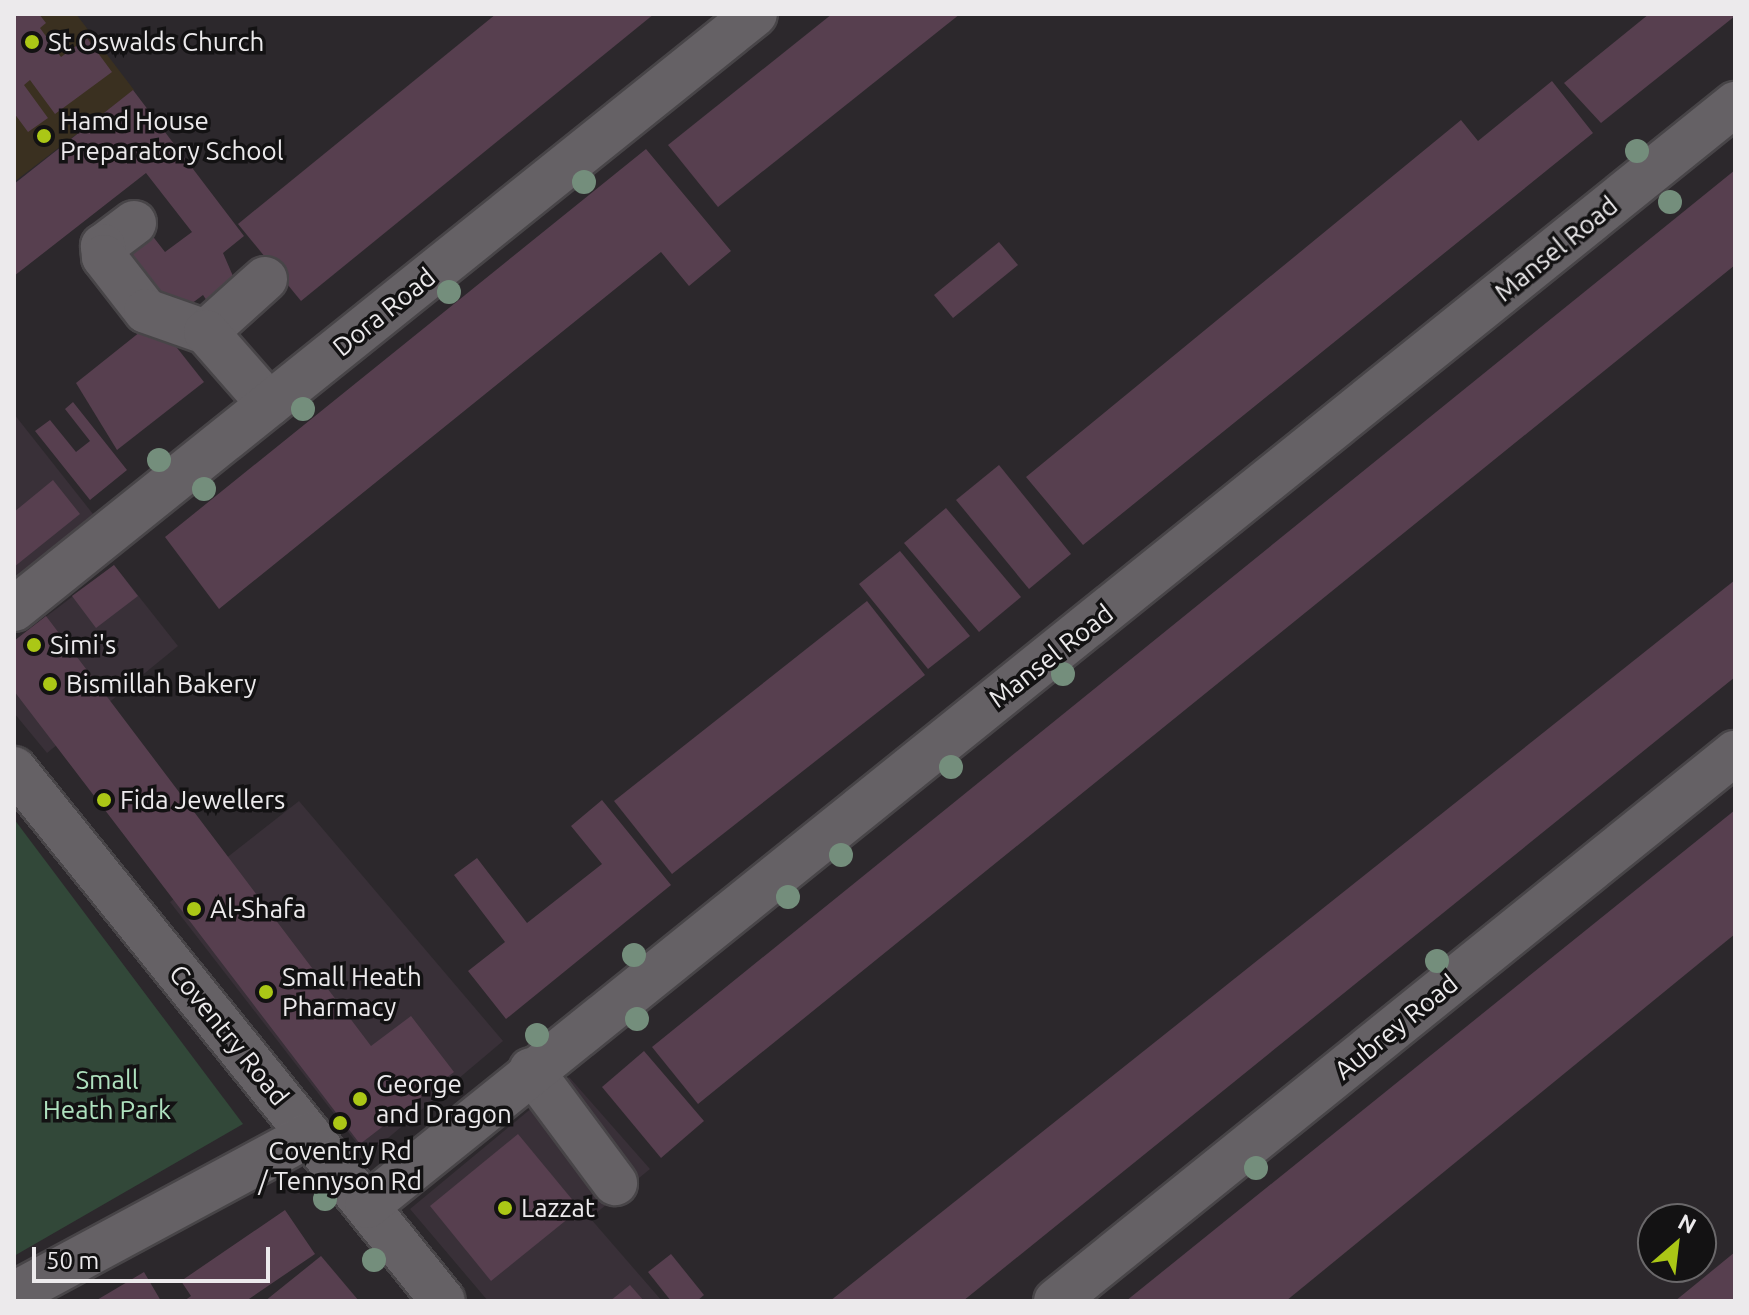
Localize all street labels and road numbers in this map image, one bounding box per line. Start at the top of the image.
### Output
street label: Mansel Road [1488,190,1624,308]
street label: Dora Road [327,261,441,363]
street label: Mansel Road [983,598,1119,714]
street label: Coventry Road [163,958,295,1112]
street label: Aubrey Road [1328,968,1464,1086]

